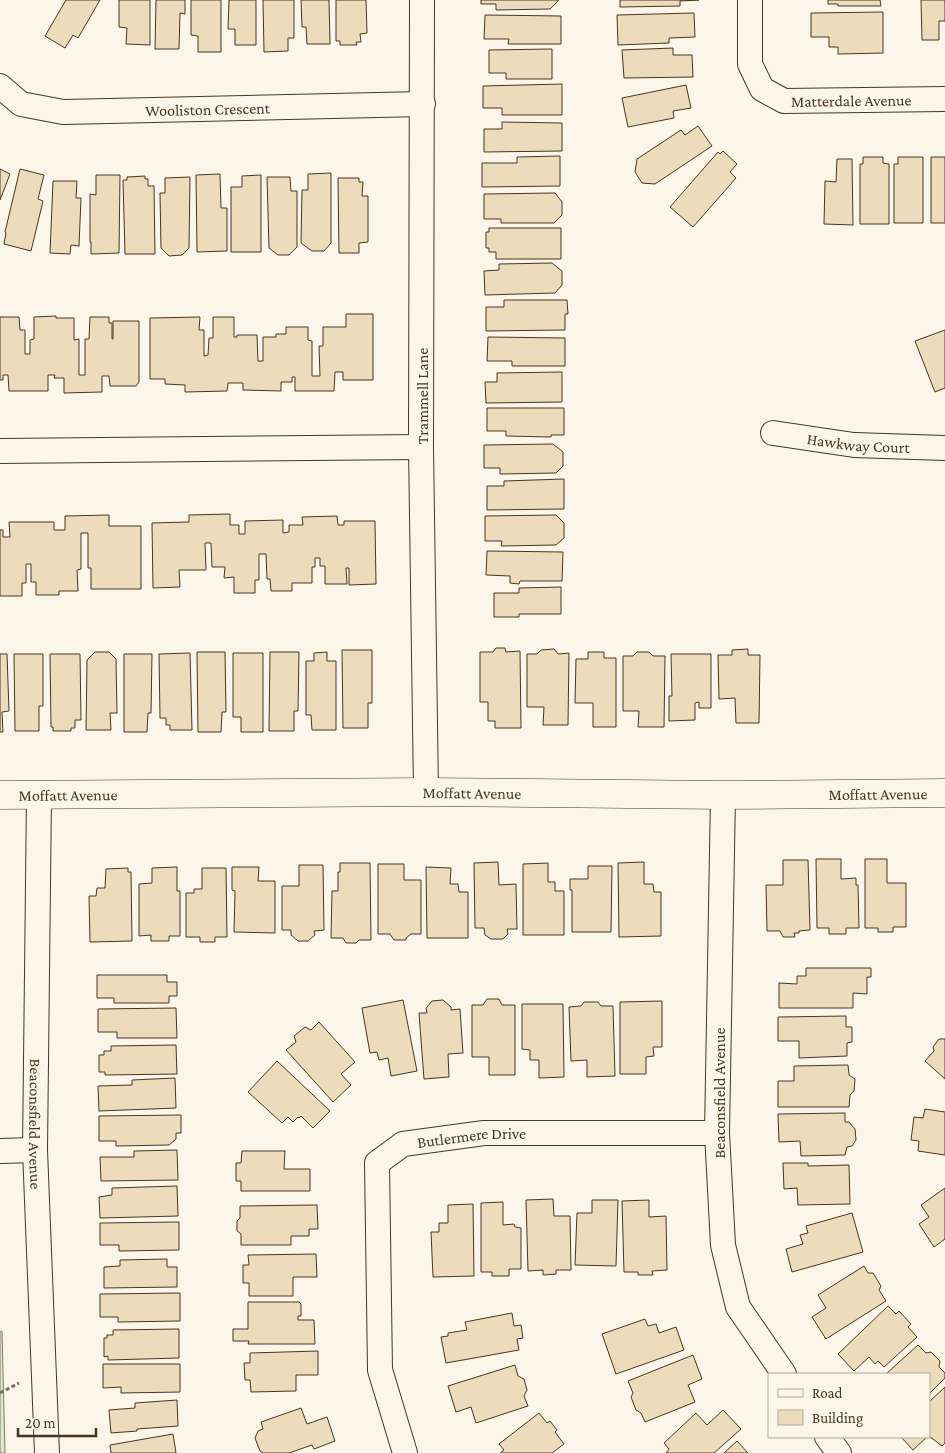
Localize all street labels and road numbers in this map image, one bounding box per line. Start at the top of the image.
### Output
street label: Matterdale Avenue [791,91,912,109]
street label: Wooliston Crescent [145,99,271,119]
street label: Trammell Lane [414,348,431,444]
street label: Hawkway Court [806,430,911,455]
street label: Moffatt Avenue [422,783,521,801]
street label: Moffatt Avenue [828,785,927,803]
street label: Moffatt Avenue [19,786,117,803]
street label: Beaconsfield Avenue [711,1028,728,1158]
street label: Beaconsfield Avenue [26,1058,45,1190]
street label: Butlermere Drive [416,1125,526,1150]

